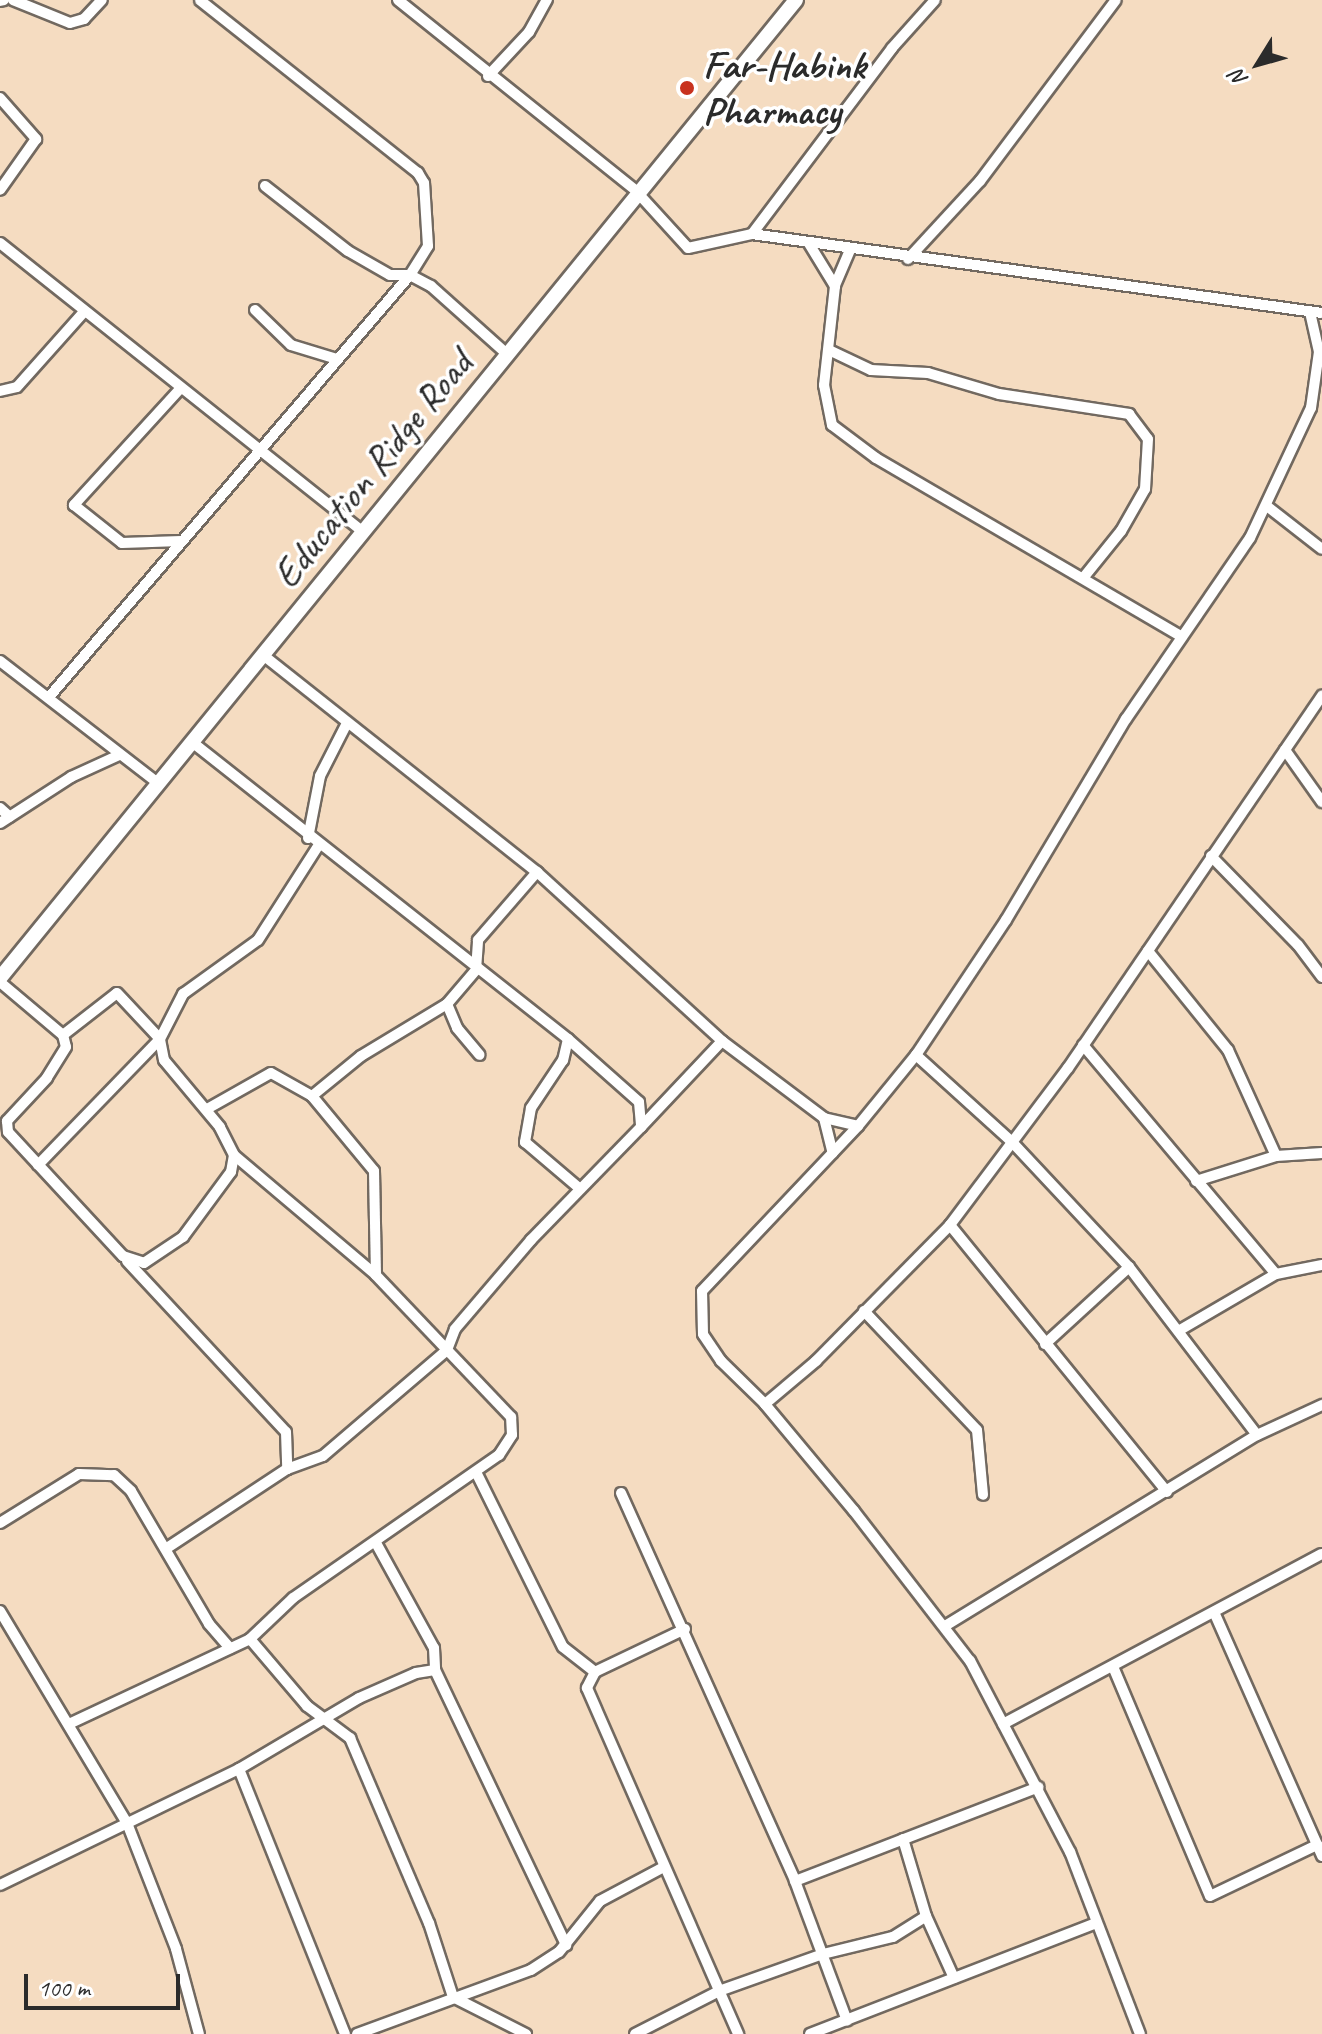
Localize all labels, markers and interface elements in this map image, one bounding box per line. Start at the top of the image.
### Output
north arrow [1218,24,1298,104]
place label: Far-Habink Pharmacy [703,41,865,135]
text: N [1224,65,1254,92]
marker: Far-Habink Pharmacy [678,79,696,97]
street label: Education Ridge Road [261,340,483,598]
scale bar [28,1958,184,2008]
text: 100 m [38,1973,90,2003]

